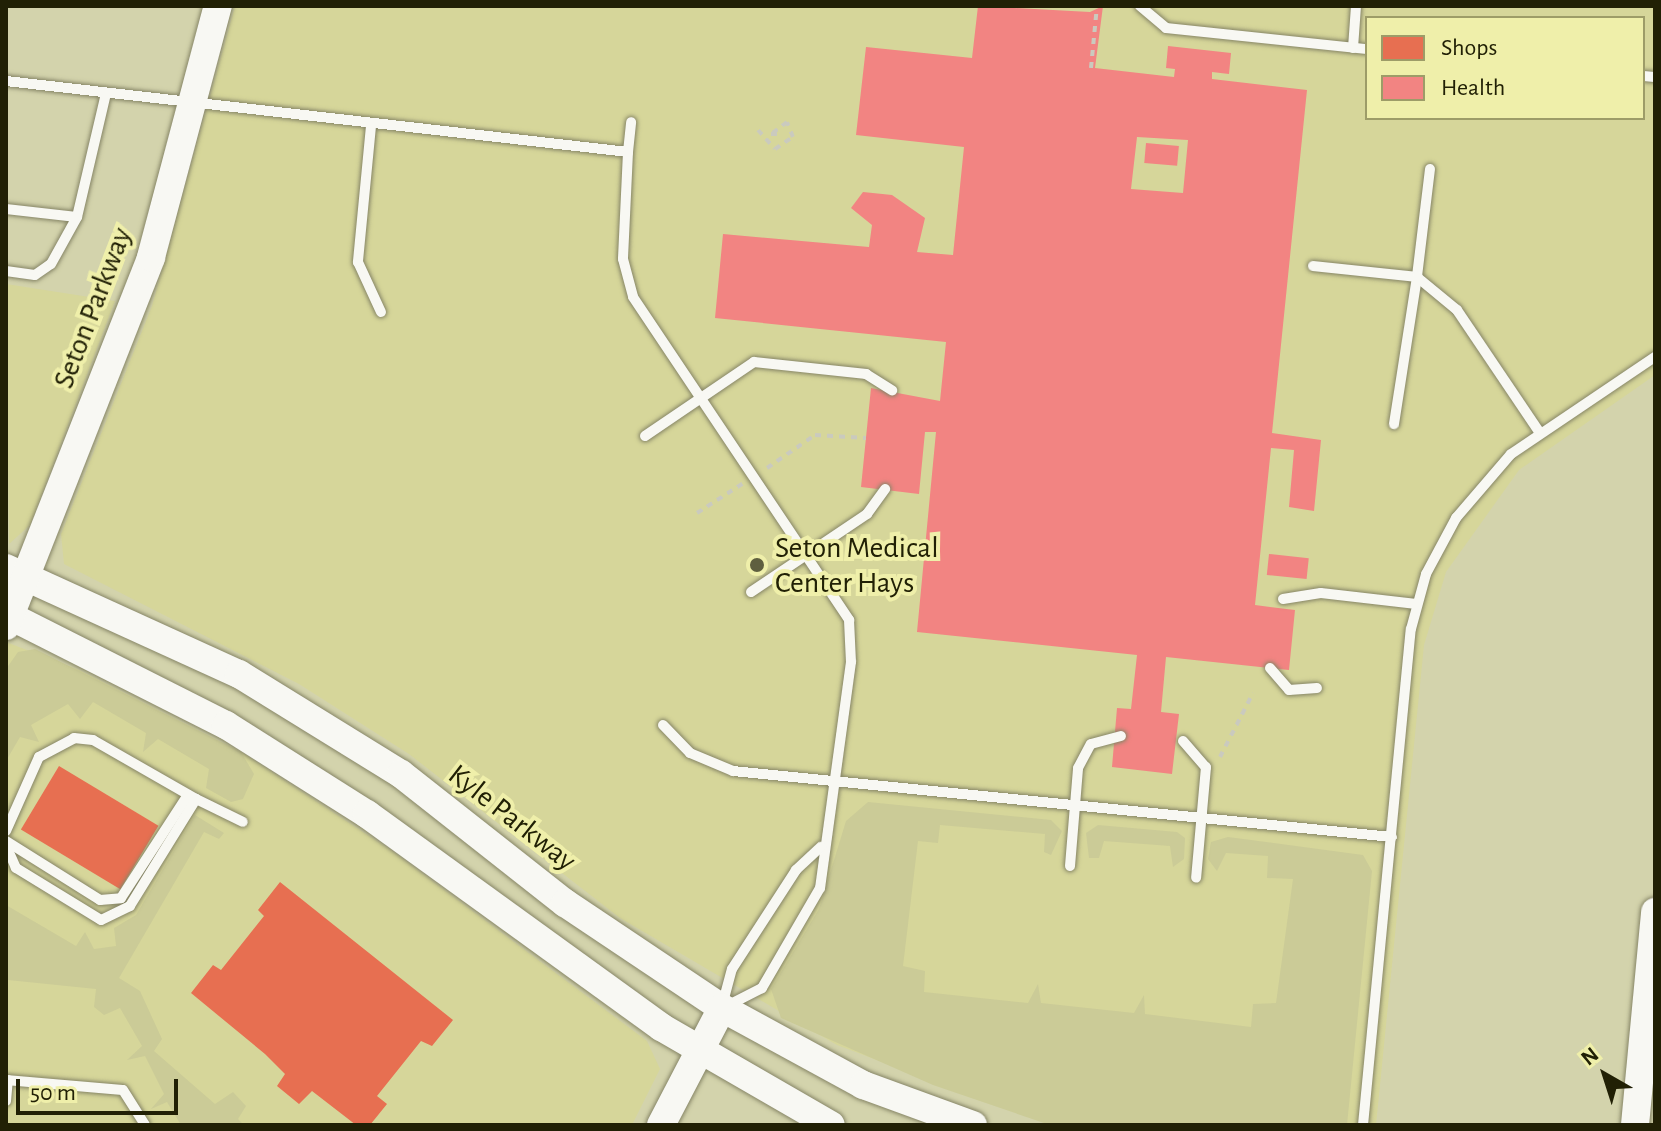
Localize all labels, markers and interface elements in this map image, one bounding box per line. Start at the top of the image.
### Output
legend [1365,16,1645,120]
text: Shops [1441,36,1497,60]
text: Health [1441,76,1505,100]
street label: Seton Parkway [46,223,140,393]
place label: Seton Medical Center Hays [775,530,939,600]
marker: Seton Medical Center Hays [746,554,768,576]
street label: Kyle Parkway [441,757,583,879]
north arrow [1565,1035,1645,1115]
text: N [1577,1043,1603,1070]
scale bar [20,1063,182,1113]
text: 50 m [30,1081,76,1105]

